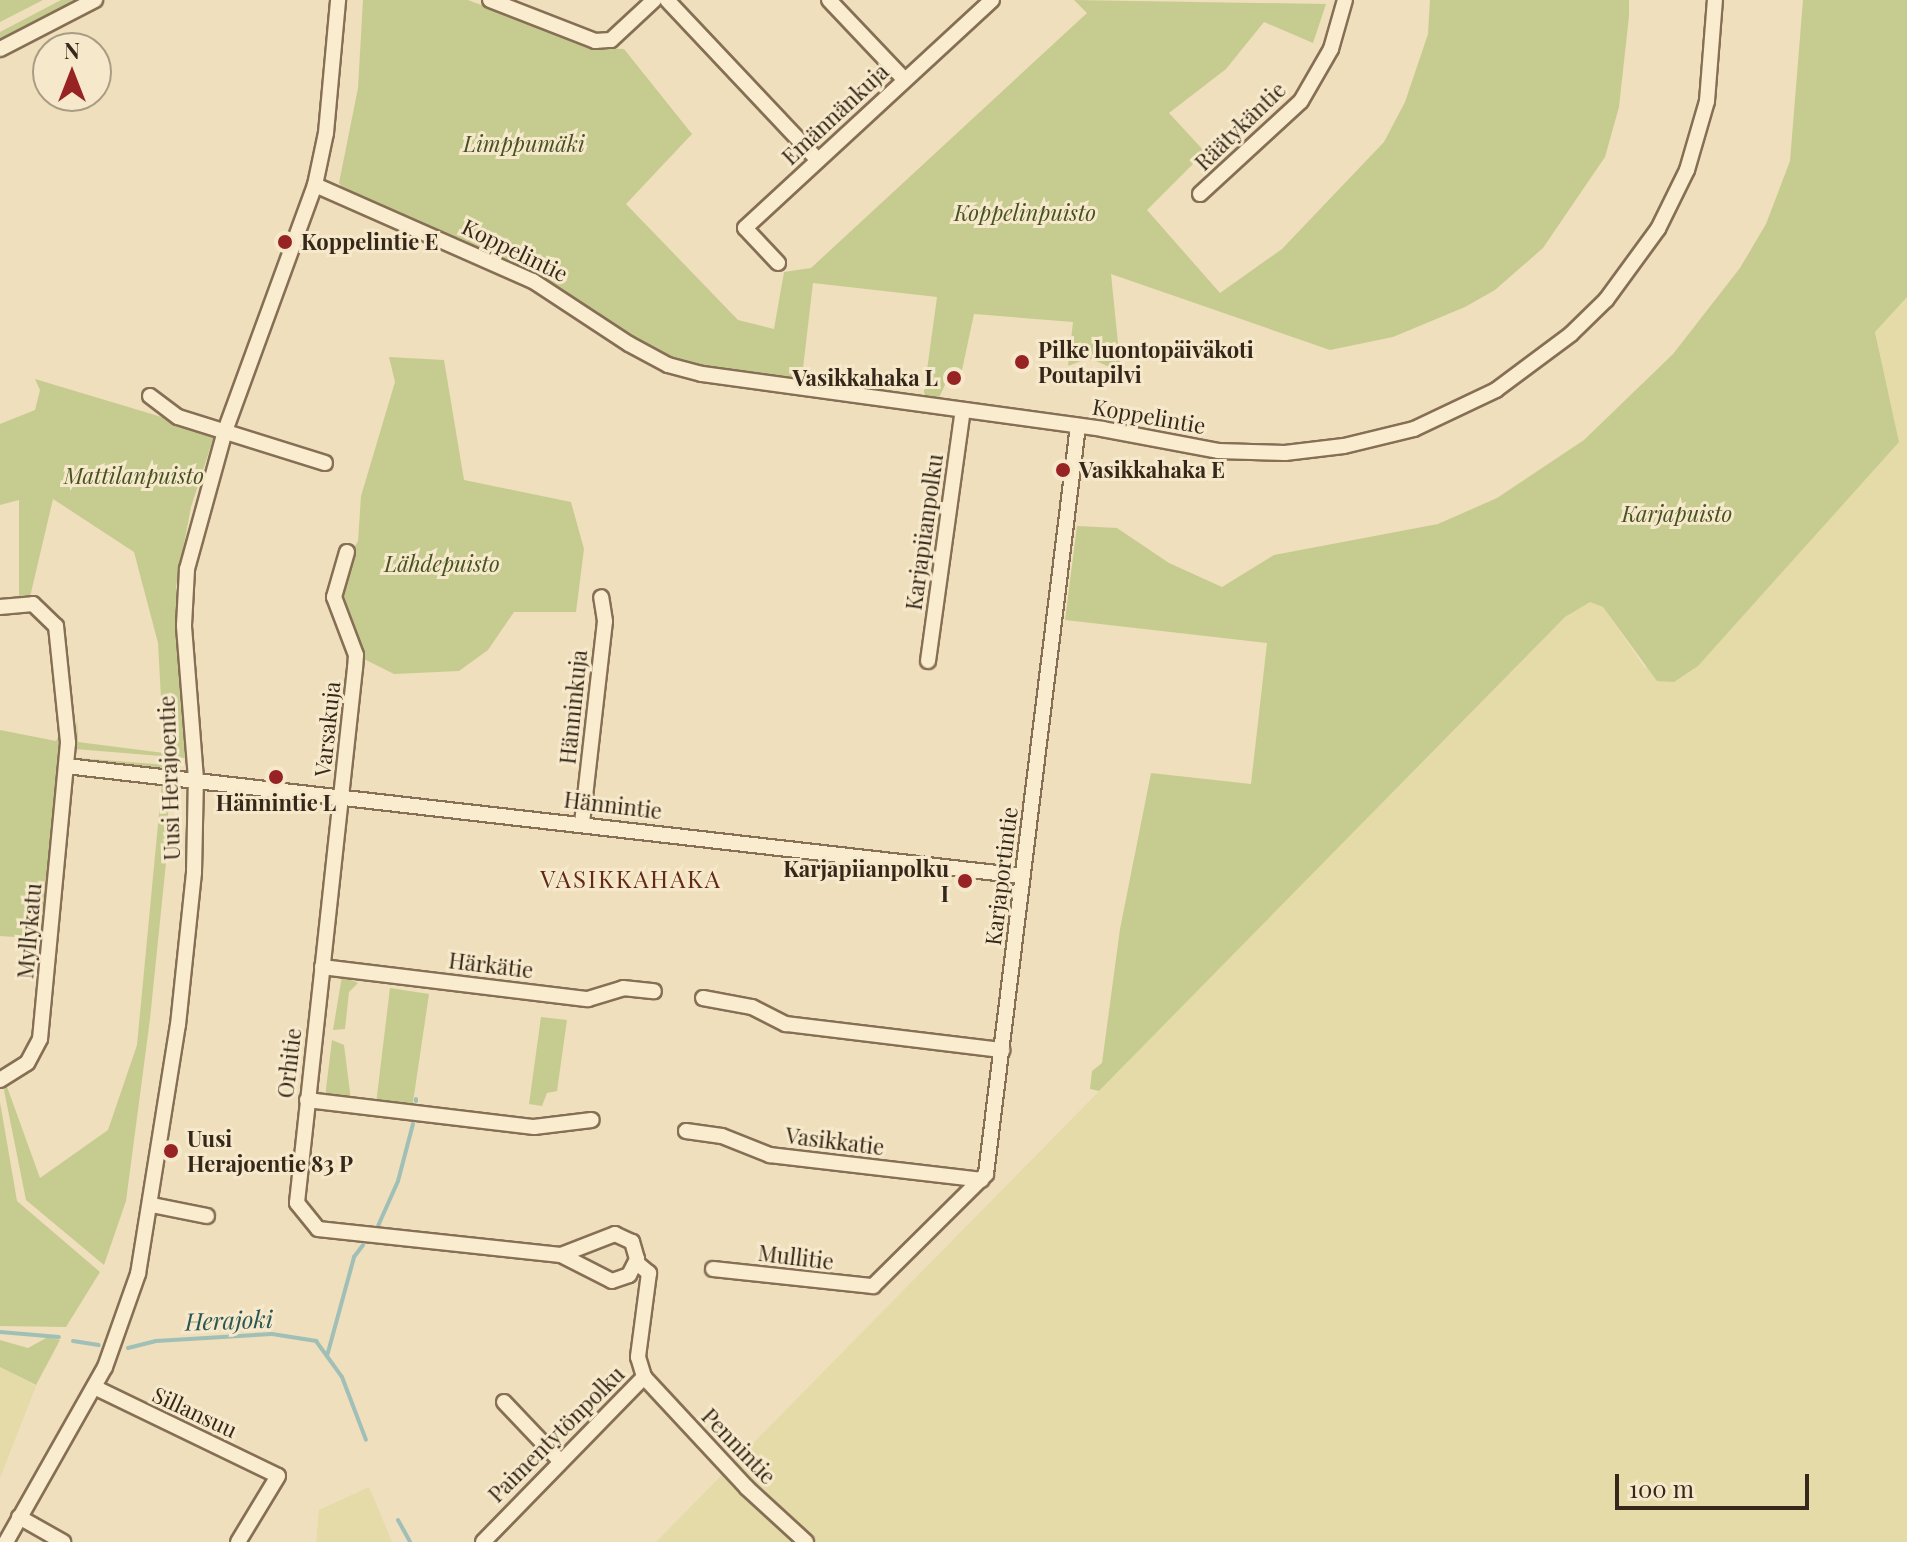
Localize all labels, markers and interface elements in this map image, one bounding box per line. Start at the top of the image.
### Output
north arrow [32,32,112,112]
text: N [64,35,80,65]
street label: Emännänkuja [776,58,894,170]
street label: Räätykäntie [1189,76,1291,176]
park label: Limppumäki [463,131,585,157]
park label: Koppelinpuisto [954,200,1096,226]
street label: Koppelintie [458,213,572,287]
place label: Koppelintie E [301,229,438,255]
marker: Koppelintie E [276,233,294,251]
place label: Pilke luontopäiväkoti Poutapilvi [1038,336,1254,388]
marker: Pilke luontopäiväkoti Poutapilvi [1013,353,1031,371]
place label: Vasikkahaka L [792,365,938,391]
marker: Vasikkahaka L [945,369,963,387]
street label: Koppelintie [1090,393,1208,439]
street label: Karjapiianpolku [900,452,948,612]
place label: Vasikkahaka E [1079,457,1225,483]
marker: Vasikkahaka E [1054,461,1072,479]
park label: Mattilanpuisto [64,463,204,489]
park label: Karjapuisto [1622,501,1732,527]
park label: Lähdepuisto [384,551,500,577]
street label: Hänninkuja [554,648,592,766]
street label: Varsakuja [309,680,345,778]
street label: Uusi Herajoentie [153,695,185,861]
marker: Hännintie L [267,768,285,786]
street label: Hännintie [562,786,664,824]
place label: Hännintie L [216,790,336,816]
street label: Karjaportintie [979,805,1023,947]
place label: Karjapiianpolku I [783,855,949,906]
district label: VASIKKAHAKA [540,865,722,893]
marker: Karjapiianpolku I [956,872,974,890]
street label: Myllykatu [12,882,46,980]
street label: Härkätie [447,947,535,983]
street label: Orhitie [272,1026,306,1100]
street label: Vasikkatie [784,1122,886,1160]
place label: Uusi Herajoentie 83 P [187,1125,353,1176]
marker: Uusi Herajoentie 83 P [162,1142,180,1160]
street label: Mullitie [757,1239,835,1275]
water label: Herajoki [185,1304,273,1336]
street label: Paimentytönpolku [482,1360,630,1508]
street label: Sillansuu [148,1381,242,1443]
street label: Pennintie [697,1403,781,1489]
scale bar [1619,1458,1813,1508]
text: 100 m [1629,1472,1694,1504]

